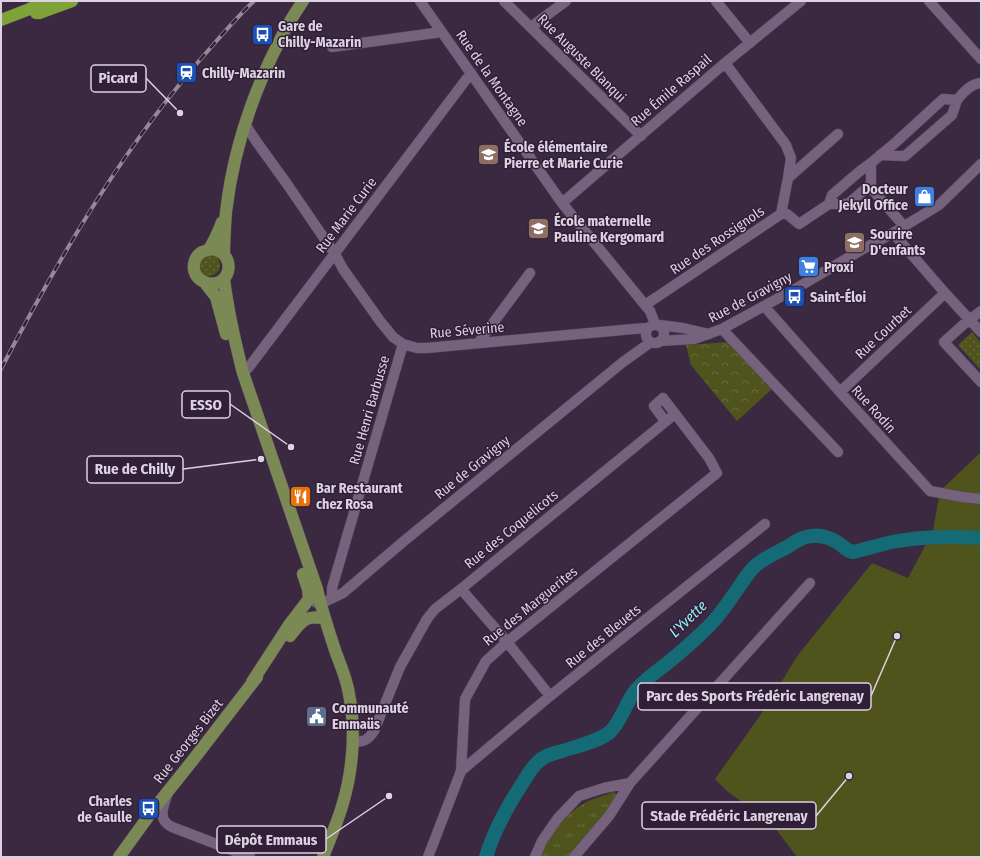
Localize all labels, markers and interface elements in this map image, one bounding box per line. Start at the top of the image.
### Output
street label: Rue Auguste Blanqui [534,11,629,106]
place label: Gare de Chilly-Mazarin [278,18,361,51]
bus stop icon: Gare de Chilly-Mazarin [249,21,275,47]
street label: Rue de la Montagne [452,27,531,130]
street label: Rue Émile Raspail [627,50,715,130]
station icon: Chilly-Mazarin [173,60,199,86]
callout: Picard [91,65,146,92]
place label: Chilly-Mazarin [202,65,285,82]
text: Picard [98,69,138,87]
place label: École élémentaire Pierre et Marie Curie [504,138,623,172]
school or university icon: École élémentaire Pierre et Marie Curie [475,142,501,168]
street label: Rue Marie Curie [312,174,380,256]
place label: Docteur Jekyll Office [837,181,909,214]
shop icon: Docteur Jekyll Office [911,184,937,210]
street label: Rue des Rossignols [667,203,768,278]
place label: École maternelle Pauline Kergomard [554,212,664,246]
school or university icon: École maternelle Pauline Kergomard [526,216,552,242]
place label: Sourire D'enfants [870,226,925,259]
school or university icon: Sourire D'enfants [841,229,867,255]
supermarket icon: Proxi [796,254,822,280]
place label: Proxi [824,259,854,276]
street label: Rue de Gravigny [706,268,795,327]
bus stop icon: Saint-Éloi [781,284,807,310]
place label: Saint-Éloi [810,288,867,306]
street label: Rue Courbet [852,302,915,363]
street label: Rue Séverine [429,319,505,342]
street label: Rue Henri Barbusse [346,354,393,467]
street label: Rue Rodin [848,382,899,437]
callout: ESSO [182,391,230,418]
text: ESSO [190,396,222,414]
street label: Rue de Gravigny [431,431,514,503]
callout: Rue de Chilly [87,456,183,483]
text: Rue de Chilly [95,460,176,478]
place label: Bar Restaurant chez Rosa [316,480,404,513]
restaurant icon: Bar Restaurant chez Rosa [288,483,314,509]
street label: Rue des Coquelicots [461,486,562,572]
street label: Rue des Marguerites [480,563,581,650]
water label: L'Yvette [665,597,711,641]
street label: Rue des Bleuets [562,601,644,672]
callout: Parc des Sports Frédéric Langrenay [638,683,871,710]
text: Parc des Sports Frédéric Langrenay [646,687,865,705]
street label: Rue Georges Bizet [150,695,227,787]
place label: Communauté Emmaüs [332,700,409,733]
public building icon: Communauté Emmaüs [304,703,330,729]
place label: Charles de Gaulle [77,793,132,826]
bus stop icon: Charles de Gaulle [135,796,161,822]
callout: Stade Frédéric Langrenay [642,802,816,829]
text: Stade Frédéric Langrenay [650,807,809,825]
callout: Dépôt Emmaus [217,826,326,853]
text: Dépôt Emmaus [225,831,318,849]

